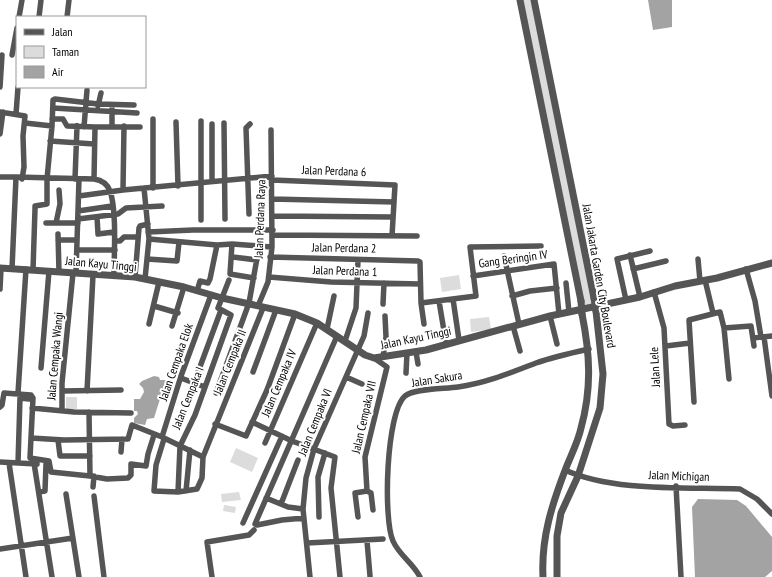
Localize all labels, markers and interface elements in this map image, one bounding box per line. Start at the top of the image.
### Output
legend [16,16,146,88]
text: Jalan [51,24,73,39]
text: Taman [52,44,79,59]
text: Air [52,64,64,79]
street label: Jalan Perdana 6 [301,162,366,179]
street label: Jalan Perdana Raya [251,179,268,260]
street label: Jalan Jakarta Garden City Boulevard [579,202,620,349]
street label: Jalan Perdana 2 [311,239,376,256]
street label: Gang Beringin IV [478,246,549,271]
street label: Jalan Kayu Tinggi [64,253,137,274]
street label: Jalan Perdana 1 [312,262,377,279]
street label: Jalan Cempaka Wangi [43,311,66,402]
street label: Jalan Cempaka Elok [155,321,196,403]
street label: Jalan Kayu Tinggi [378,323,453,353]
street label: Jalan Cempaka II [209,327,249,397]
street label: Jalan Lele [646,346,663,389]
street label: Jalan Cempaka IV [257,347,300,420]
street label: Jalan Cempaka I [168,364,207,432]
street label: Jalan Sakura [410,367,463,390]
street label: Jalan Cempaka VII [348,379,379,456]
street label: Jalan Cempaka VI [294,386,335,459]
street label: Jalan Michigan [647,467,710,484]

